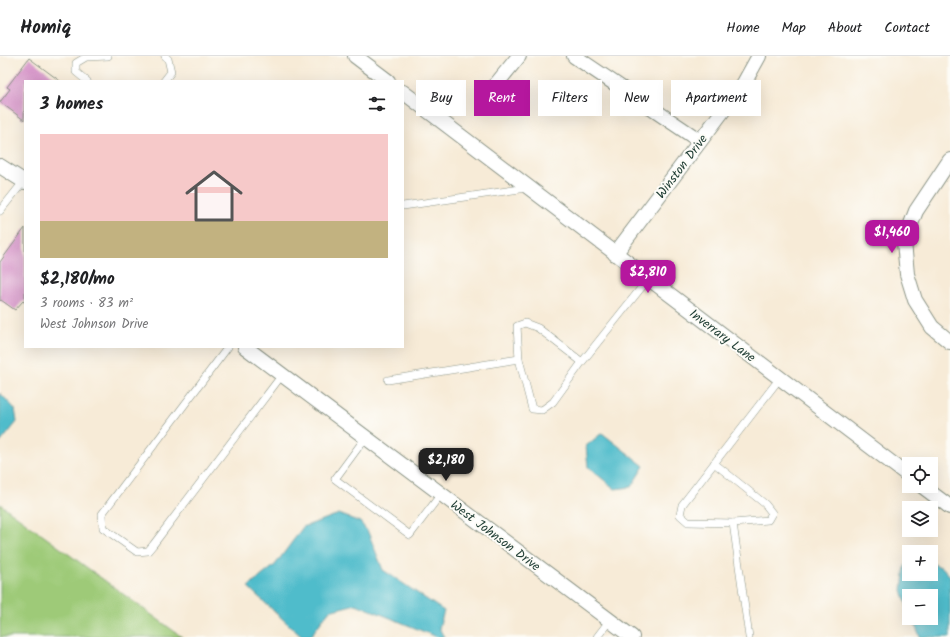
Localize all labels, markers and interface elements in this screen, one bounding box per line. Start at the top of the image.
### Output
text: Homiq [20,13,71,43]
text: Home [726,17,760,39]
text: Map [782,17,806,39]
text: About [828,17,862,39]
text: Contact [884,17,930,39]
chip: Buy [416,80,466,116]
chip: Rent [474,80,530,116]
chip: Filters [538,80,602,116]
chip: New [610,80,663,116]
chip: Apartment [671,80,761,116]
text: 3 homes [40,91,103,118]
icon: filters [366,93,388,115]
street label: Winston Drive [651,130,714,204]
icon: home [178,160,250,232]
pin: $1,460 [859,220,925,254]
text: $1,460 [874,222,910,243]
pin: $2,810 [615,260,681,294]
text: $2,810 [630,262,666,283]
text: $2,180/mo [40,266,115,293]
text: 3 rooms · 83 m² [40,293,133,314]
street label: Inverrary Lane [684,304,760,368]
text: West Johnson Drive [40,314,148,335]
pin: $2,180 [413,448,479,482]
text: $2,180 [428,450,464,471]
map controls [902,457,938,625]
button: locate [902,457,938,493]
street label: West Johnson Drive [446,495,545,577]
button: layers [902,501,938,537]
button: + [902,545,938,581]
button: − [902,589,938,625]

